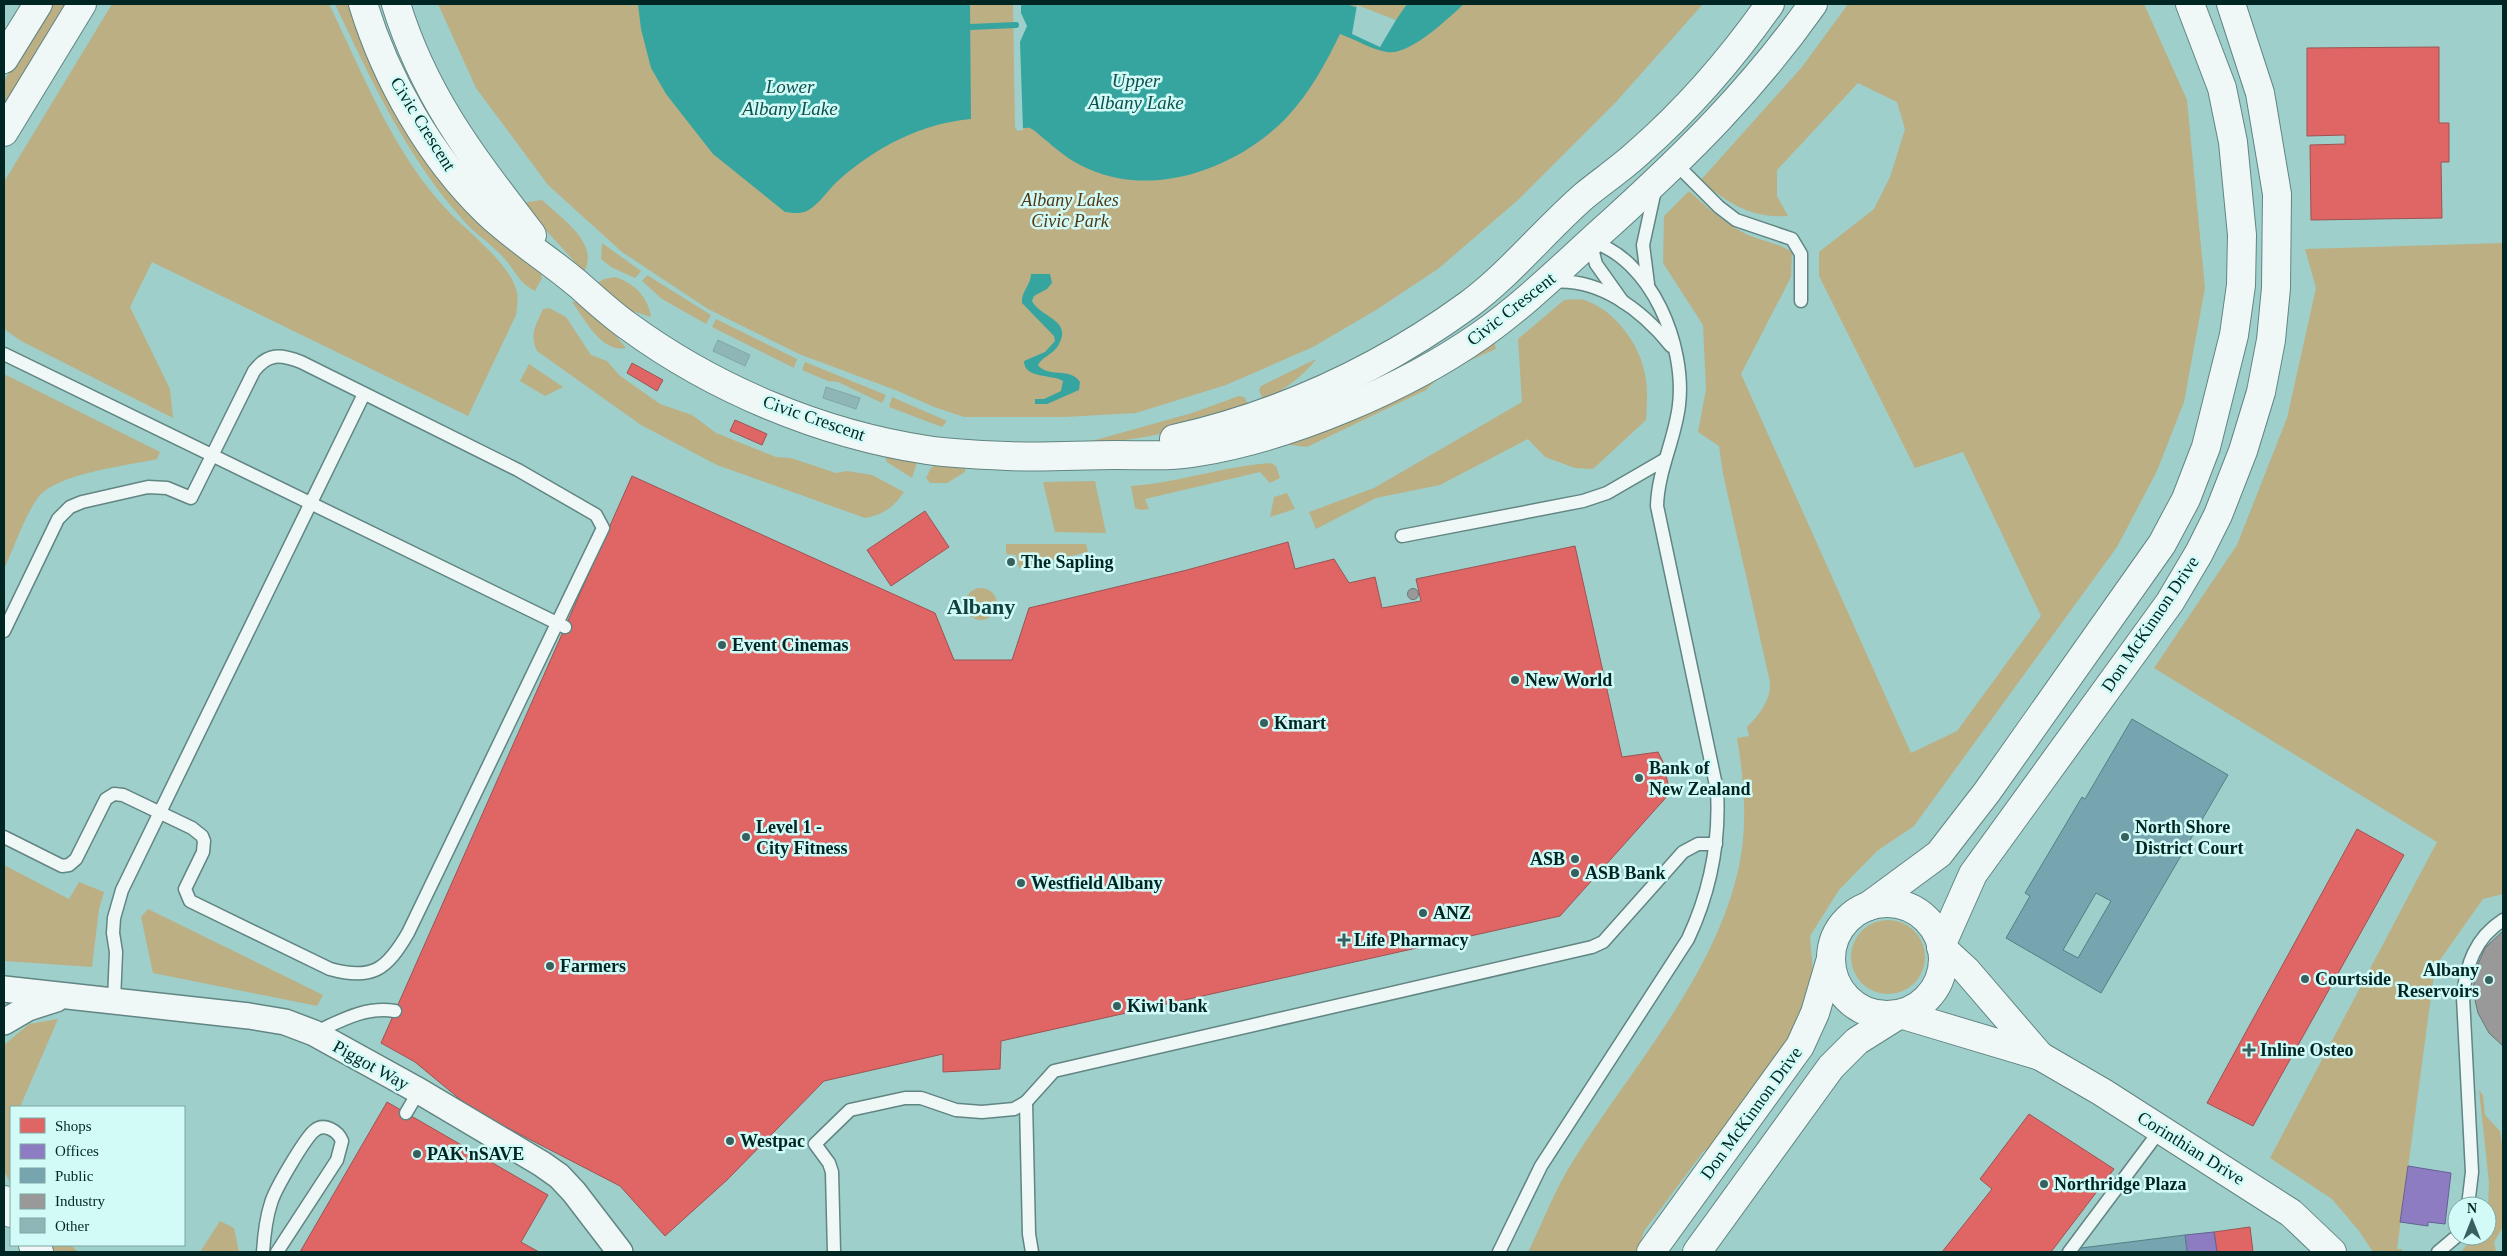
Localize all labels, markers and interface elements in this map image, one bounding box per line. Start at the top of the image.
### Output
water label: Upper Albany Lake [1086,70,1184,113]
street label: Civic Crescent [386,74,460,174]
water label: Lower Albany Lake [740,76,838,119]
park label: Albany Lakes Civic Park [1020,190,1119,231]
street label: Civic Crescent [1463,268,1559,350]
street label: Civic Crescent [760,391,868,445]
place label: The Sapling [1021,552,1114,572]
street label: Don McKinnon Drive [2097,553,2203,695]
marker: The Sapling [1005,556,1017,568]
district label: Albany [947,594,1015,619]
place label: Event Cinemas [732,635,849,655]
marker: Event Cinemas [716,639,728,651]
place label: New World [1525,670,1612,690]
marker: New World [1509,674,1521,686]
place label: Kmart [1274,713,1326,733]
marker: Kmart [1258,717,1270,729]
place label: Bank of New Zealand [1649,758,1751,799]
marker: Bank of New Zealand [1633,772,1645,784]
place label: Level 1 - City Fitness [756,817,848,858]
place label: North Shore District Court [2135,817,2243,858]
marker: Level 1 - City Fitness [740,831,752,843]
marker: North Shore District Court [2119,831,2131,843]
place label: ASB [1530,849,1565,869]
marker: ASB [1569,853,1581,865]
place label: ASB Bank [1585,863,1666,883]
marker: ASB Bank [1569,867,1581,879]
place label: Westfield Albany [1031,873,1163,893]
marker: Westfield Albany [1015,877,1027,889]
place label: ANZ [1433,903,1471,923]
marker: ANZ [1417,907,1429,919]
place label: Life Pharmacy [1354,930,1468,950]
marker: Life Pharmacy [1338,934,1350,946]
place label: Farmers [560,956,626,976]
marker: Farmers [544,960,556,972]
place label: Albany Reservoirs [2397,960,2479,1001]
place label: Courtside [2315,969,2391,989]
marker: Courtside [2299,973,2311,985]
marker: Albany Reservoirs [2483,974,2495,986]
place label: Kiwi bank [1127,996,1208,1016]
marker: Kiwi bank [1111,1000,1123,1012]
street label: Piggot Way [330,1036,412,1094]
place label: Inline Osteo [2260,1040,2354,1060]
street label: Don McKinnon Drive [1696,1043,1806,1183]
marker: Inline Osteo [2242,1043,2256,1057]
legend [10,1106,185,1246]
street label: Corinthian Drive [2134,1107,2248,1189]
text: Shops [55,1118,92,1134]
place label: Westpac [740,1131,805,1151]
marker: Westpac [724,1135,736,1147]
text: Offices [55,1143,99,1159]
place label: PAK'nSAVE [427,1144,524,1164]
marker: PAK'nSAVE [411,1148,423,1160]
text: Public [55,1168,94,1184]
place label: Northridge Plaza [2054,1174,2186,1194]
marker: Northridge Plaza [2038,1178,2050,1190]
text: Industry [55,1193,105,1209]
north arrow [2447,1196,2497,1246]
text: N [2467,1201,2477,1216]
text: Other [55,1218,89,1234]

